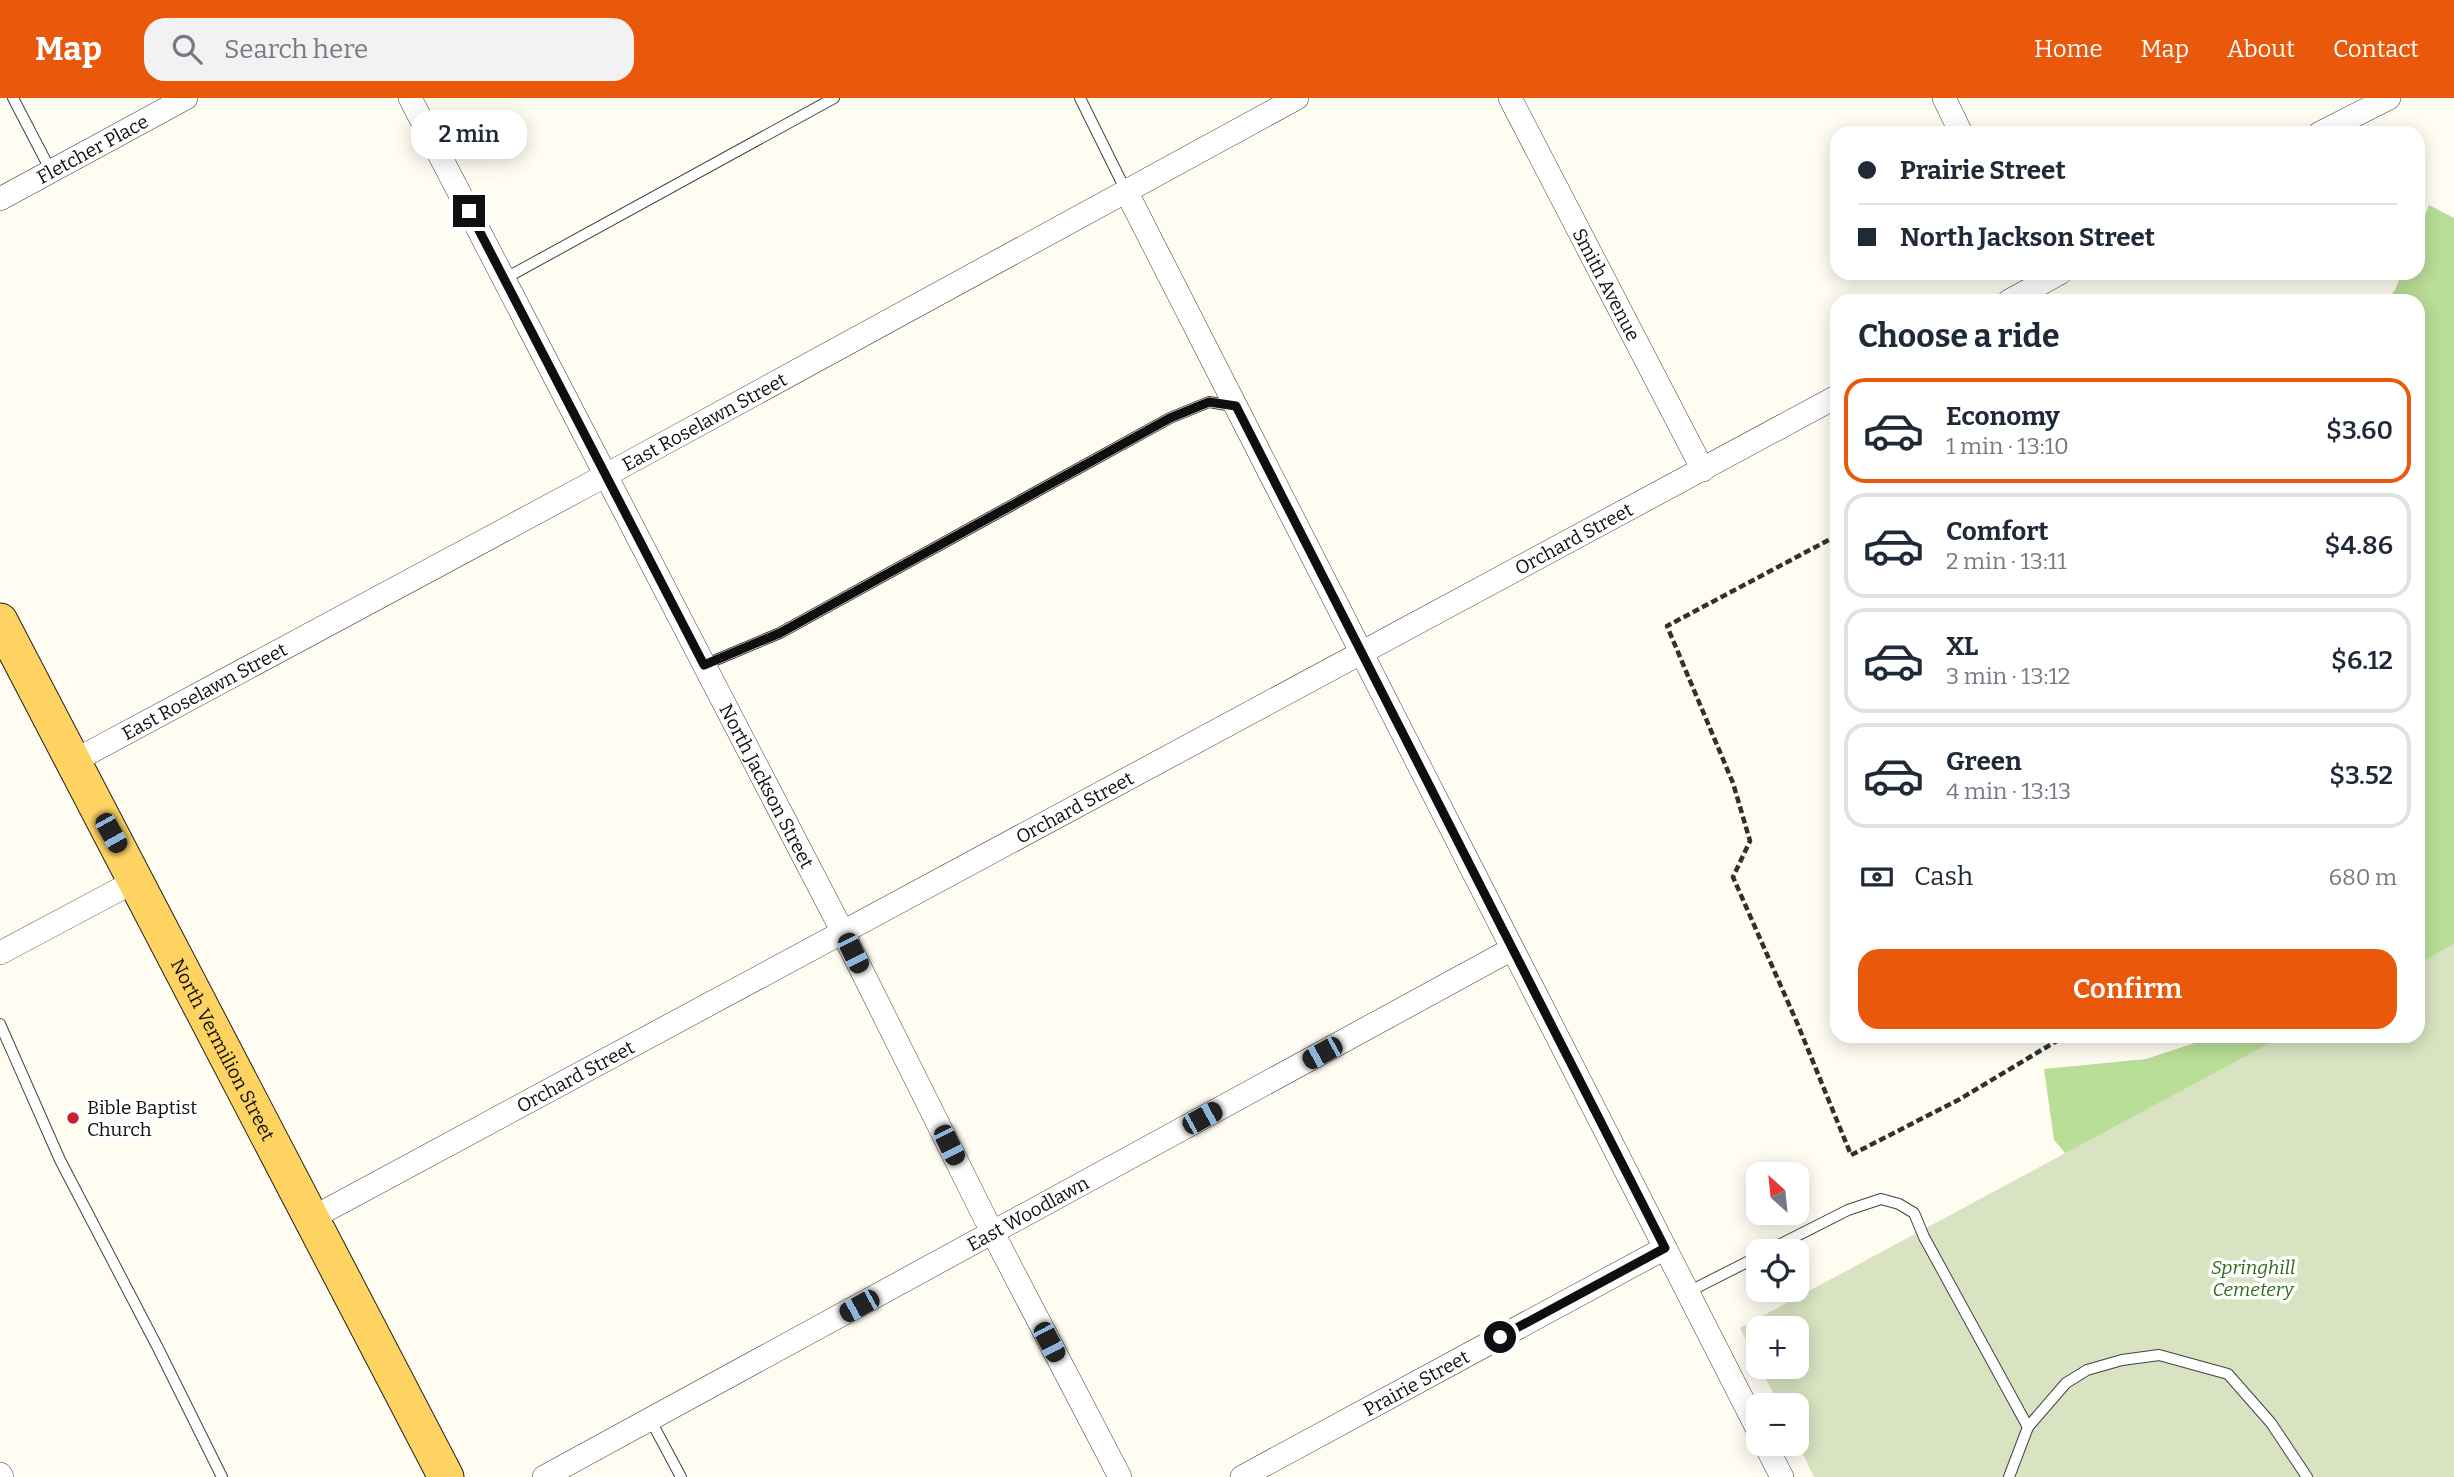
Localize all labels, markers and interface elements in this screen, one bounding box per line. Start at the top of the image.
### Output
search box [144,18,634,81]
text: Map [35,29,102,69]
icon: search [168,30,206,68]
text: Search here [224,34,368,65]
text: Home [2034,35,2103,63]
text: Map [2141,35,2189,63]
text: About [2227,35,2295,63]
text: Contact [2333,35,2419,63]
callout: 2 min [411,109,527,158]
street label: Fletcher Place [33,110,152,189]
text: 2 min [439,120,499,148]
text: Prairie Street [1900,155,2066,186]
route end [453,195,485,227]
text: North Jackson Street [1900,222,2155,253]
street label: Smith Avenue [1568,224,1645,345]
text: Choose a ride [1858,317,2059,355]
street label: East Roselawn Street [618,368,791,476]
icon: car [1862,399,1925,462]
text: Economy [1946,401,2060,432]
text: $3.60 [2326,415,2393,446]
text: 1 min · 13:10 [1946,432,2069,460]
street label: Orchard Street [1511,498,1637,580]
icon: car [1862,514,1925,577]
text: Comfort [1946,516,2049,547]
text: $4.86 [2325,530,2393,561]
text: 2 min · 13:11 [1946,547,2067,575]
icon: car [1862,629,1925,692]
text: XL [1946,631,1978,662]
street label: East Roselawn Street [118,638,291,745]
text: $6.12 [2331,645,2393,676]
text: 3 min · 13:12 [1946,662,2070,690]
street label: North Jackson Street [714,700,819,872]
icon: car [1862,744,1925,807]
text: Green [1946,746,2022,777]
text: $3.52 [2329,760,2393,791]
street label: Orchard Street [1012,767,1138,849]
text: 4 min · 13:13 [1946,777,2071,805]
car [92,810,131,856]
icon: cash [1858,858,1896,896]
text: Cash [1914,861,1973,892]
text: 680 m [2328,863,2397,891]
car [835,930,872,976]
button: Confirm [1858,949,2397,1029]
street label: North Vermilion Street [166,955,280,1145]
car [1299,1034,1346,1072]
street label: Orchard Street [513,1036,638,1118]
place label: Bible Baptist Church [87,1096,197,1141]
car [1179,1099,1226,1137]
marker: Bible Baptist Church [65,1110,81,1126]
car [931,1122,968,1168]
north arrow [1746,1162,1810,1225]
map controls [1746,1162,1809,1456]
street label: East Woodlawn [963,1171,1093,1256]
button: locate [1746,1239,1809,1302]
park label: Springhill Cemetery [2211,1256,2295,1301]
car [836,1287,883,1325]
button: + [1746,1316,1809,1379]
car [1030,1319,1069,1365]
route start [1484,1321,1516,1353]
street label: Prairie Street [1360,1345,1473,1421]
button: − [1746,1393,1809,1456]

